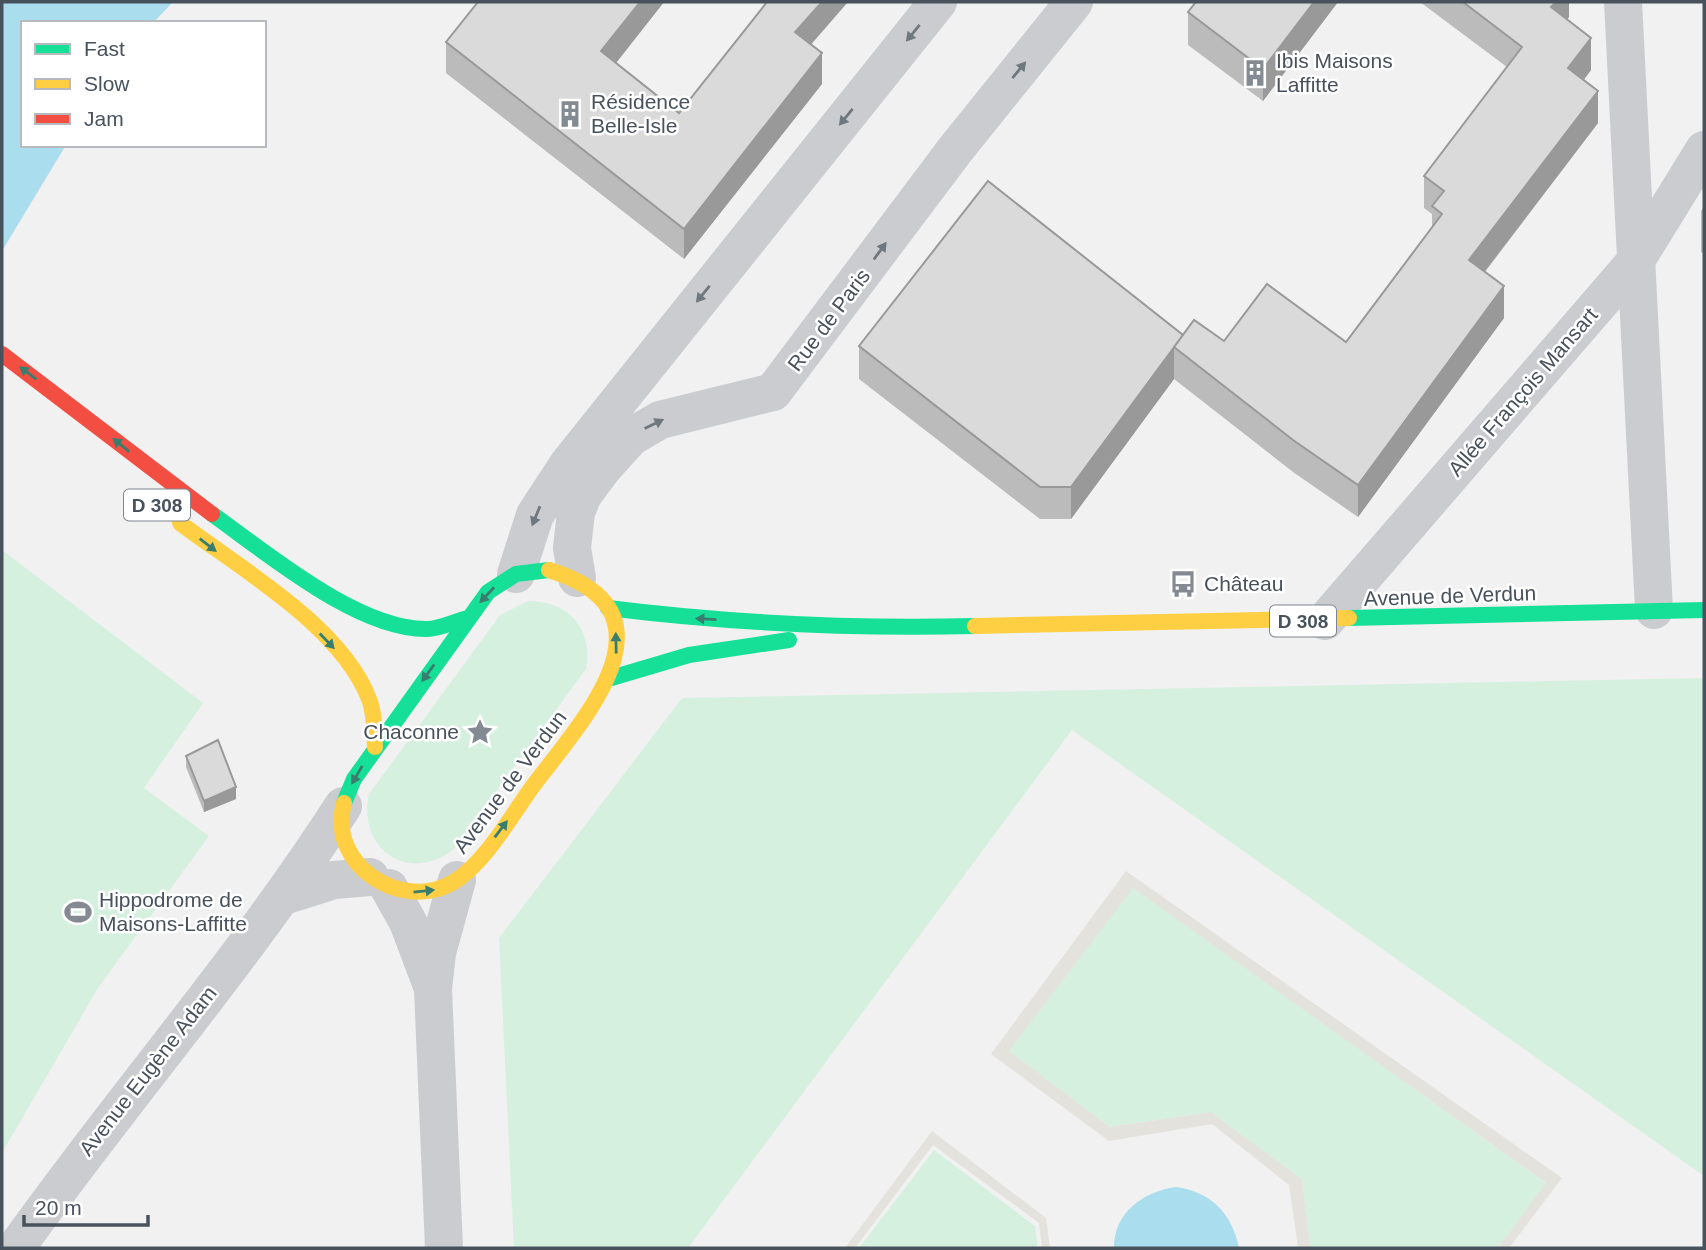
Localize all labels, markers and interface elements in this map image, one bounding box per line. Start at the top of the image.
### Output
legend [21,21,266,147]
one-way arrow [906,23,921,41]
text: Fast [84,37,125,60]
place label: Ibis Maisons Laffitte [1276,49,1393,96]
building icon: Ibis Maisons Laffitte [1240,58,1270,88]
one-way arrow [1011,62,1026,80]
text: Slow [84,72,130,95]
place label: Résidence Belle-Isle [591,90,690,137]
building icon: Résidence Belle-Isle [555,99,585,129]
text: Jam [84,107,124,130]
one-way arrow [839,108,854,125]
one-way arrow [873,242,887,260]
street label: Rue de Paris [783,264,874,375]
one-way arrow [696,285,711,302]
street label: Allée François Mansart [1443,303,1602,480]
one-way arrow [19,366,37,380]
one-way arrow [644,419,664,430]
one-way arrow [112,438,130,453]
road number: D 308 [124,490,190,520]
one-way arrow [531,505,542,526]
one-way arrow [199,537,217,552]
bus stop icon: Château [1168,569,1198,599]
place label: Château [1204,572,1283,595]
street label: Avenue de Verdun [1363,581,1537,610]
one-way arrow [480,586,496,603]
road number: D 308 [1270,606,1336,636]
one-way arrow [695,613,717,624]
one-way arrow [319,632,335,649]
one-way arrow [610,632,621,654]
one-way arrow [421,664,435,682]
street label: Avenue de Verdun [449,706,571,857]
place icon: Chaconne [465,717,495,747]
place label: Chaconne [363,720,459,743]
one-way arrow [351,766,363,785]
one-way arrow [494,820,508,838]
one-way arrow [413,886,435,897]
place label: Hippodrome de Maisons-Laffitte [99,888,247,935]
sports icon: Hippodrome de Maisons-Laffitte [63,897,93,927]
street label: Avenue Eugène Adam [74,981,221,1160]
scale bar [24,1184,149,1228]
text: 20 m [35,1196,82,1219]

